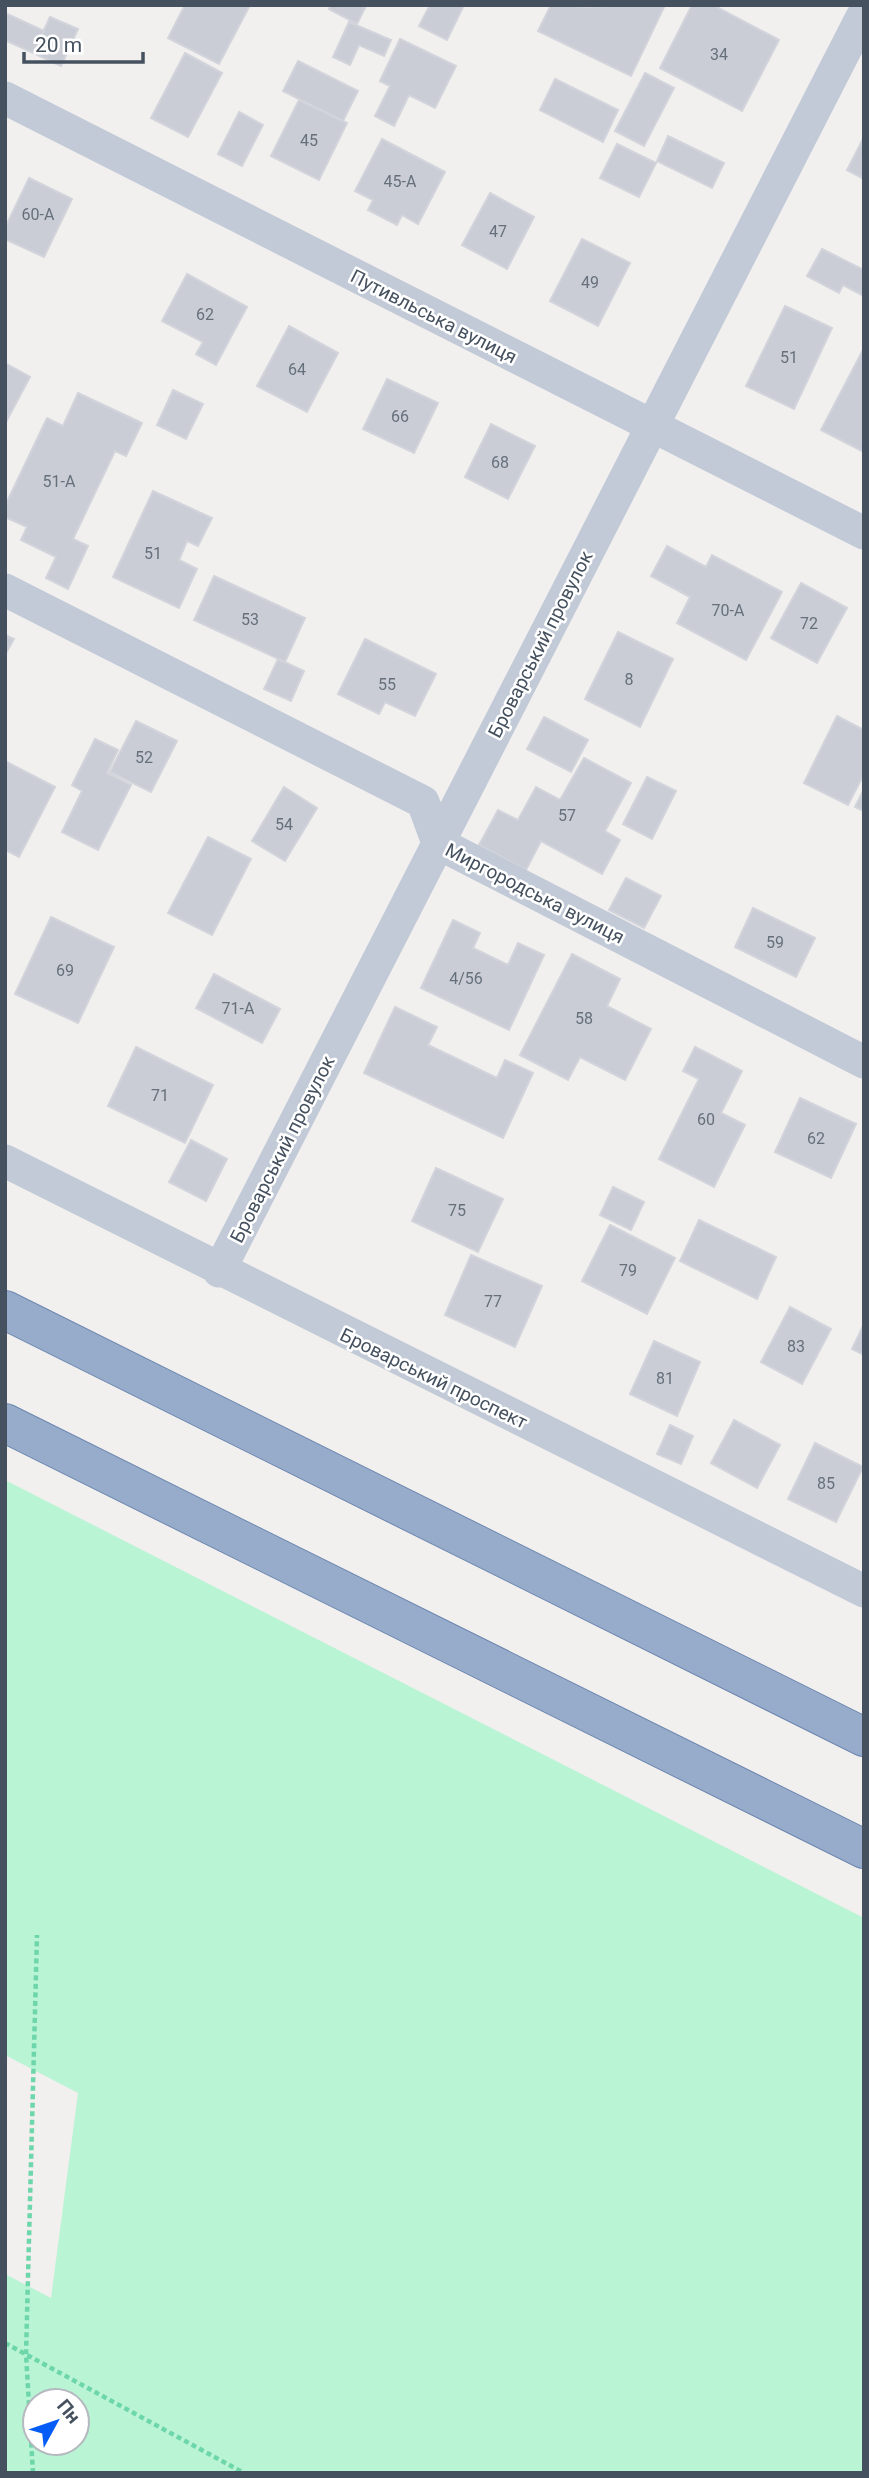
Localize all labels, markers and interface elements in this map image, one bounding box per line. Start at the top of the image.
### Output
scale bar [24,21,144,65]
text: 20 m [35,33,82,57]
house number: 34 [710,45,728,64]
house number: 45 [300,131,318,150]
house number: 45-А [384,172,417,191]
house number: 60-А [22,205,55,224]
house number: 47 [489,222,507,241]
street label: Путивльська вулиця [347,265,521,368]
house number: 49 [581,273,599,292]
house number: 62 [196,305,214,324]
house number: 51 [780,348,798,367]
house number: 64 [288,360,306,379]
house number: 66 [391,407,409,426]
house number: 68 [491,453,509,472]
house number: 51-А [43,472,76,491]
house number: 51 [144,544,162,563]
street label: Броварський провулок [483,546,598,741]
house number: 70-А [712,601,745,620]
house number: 53 [241,610,259,629]
house number: 72 [800,614,818,633]
house number: 8 [625,670,634,689]
house number: 55 [378,675,396,694]
house number: 52 [135,748,153,767]
house number: 57 [558,806,576,825]
house number: 54 [275,815,293,834]
street label: Миргородська вулиця [441,838,628,949]
house number: 59 [766,933,784,952]
house number: 69 [56,961,74,980]
house number: 4/56 [449,969,483,988]
house number: 71-А [222,999,255,1018]
house number: 58 [575,1009,593,1028]
street label: Броварський провулок [225,1051,340,1246]
house number: 71 [151,1086,169,1105]
house number: 60 [697,1110,715,1129]
house number: 62 [807,1129,825,1148]
house number: 75 [448,1201,466,1220]
house number: 79 [619,1261,637,1280]
house number: 77 [484,1292,502,1311]
street label: Броварський проспект [336,1323,531,1434]
house number: 83 [787,1337,805,1356]
house number: 81 [656,1369,674,1388]
house number: 85 [817,1474,835,1493]
north arrow [21,2387,91,2457]
text: Пн [52,2395,85,2428]

